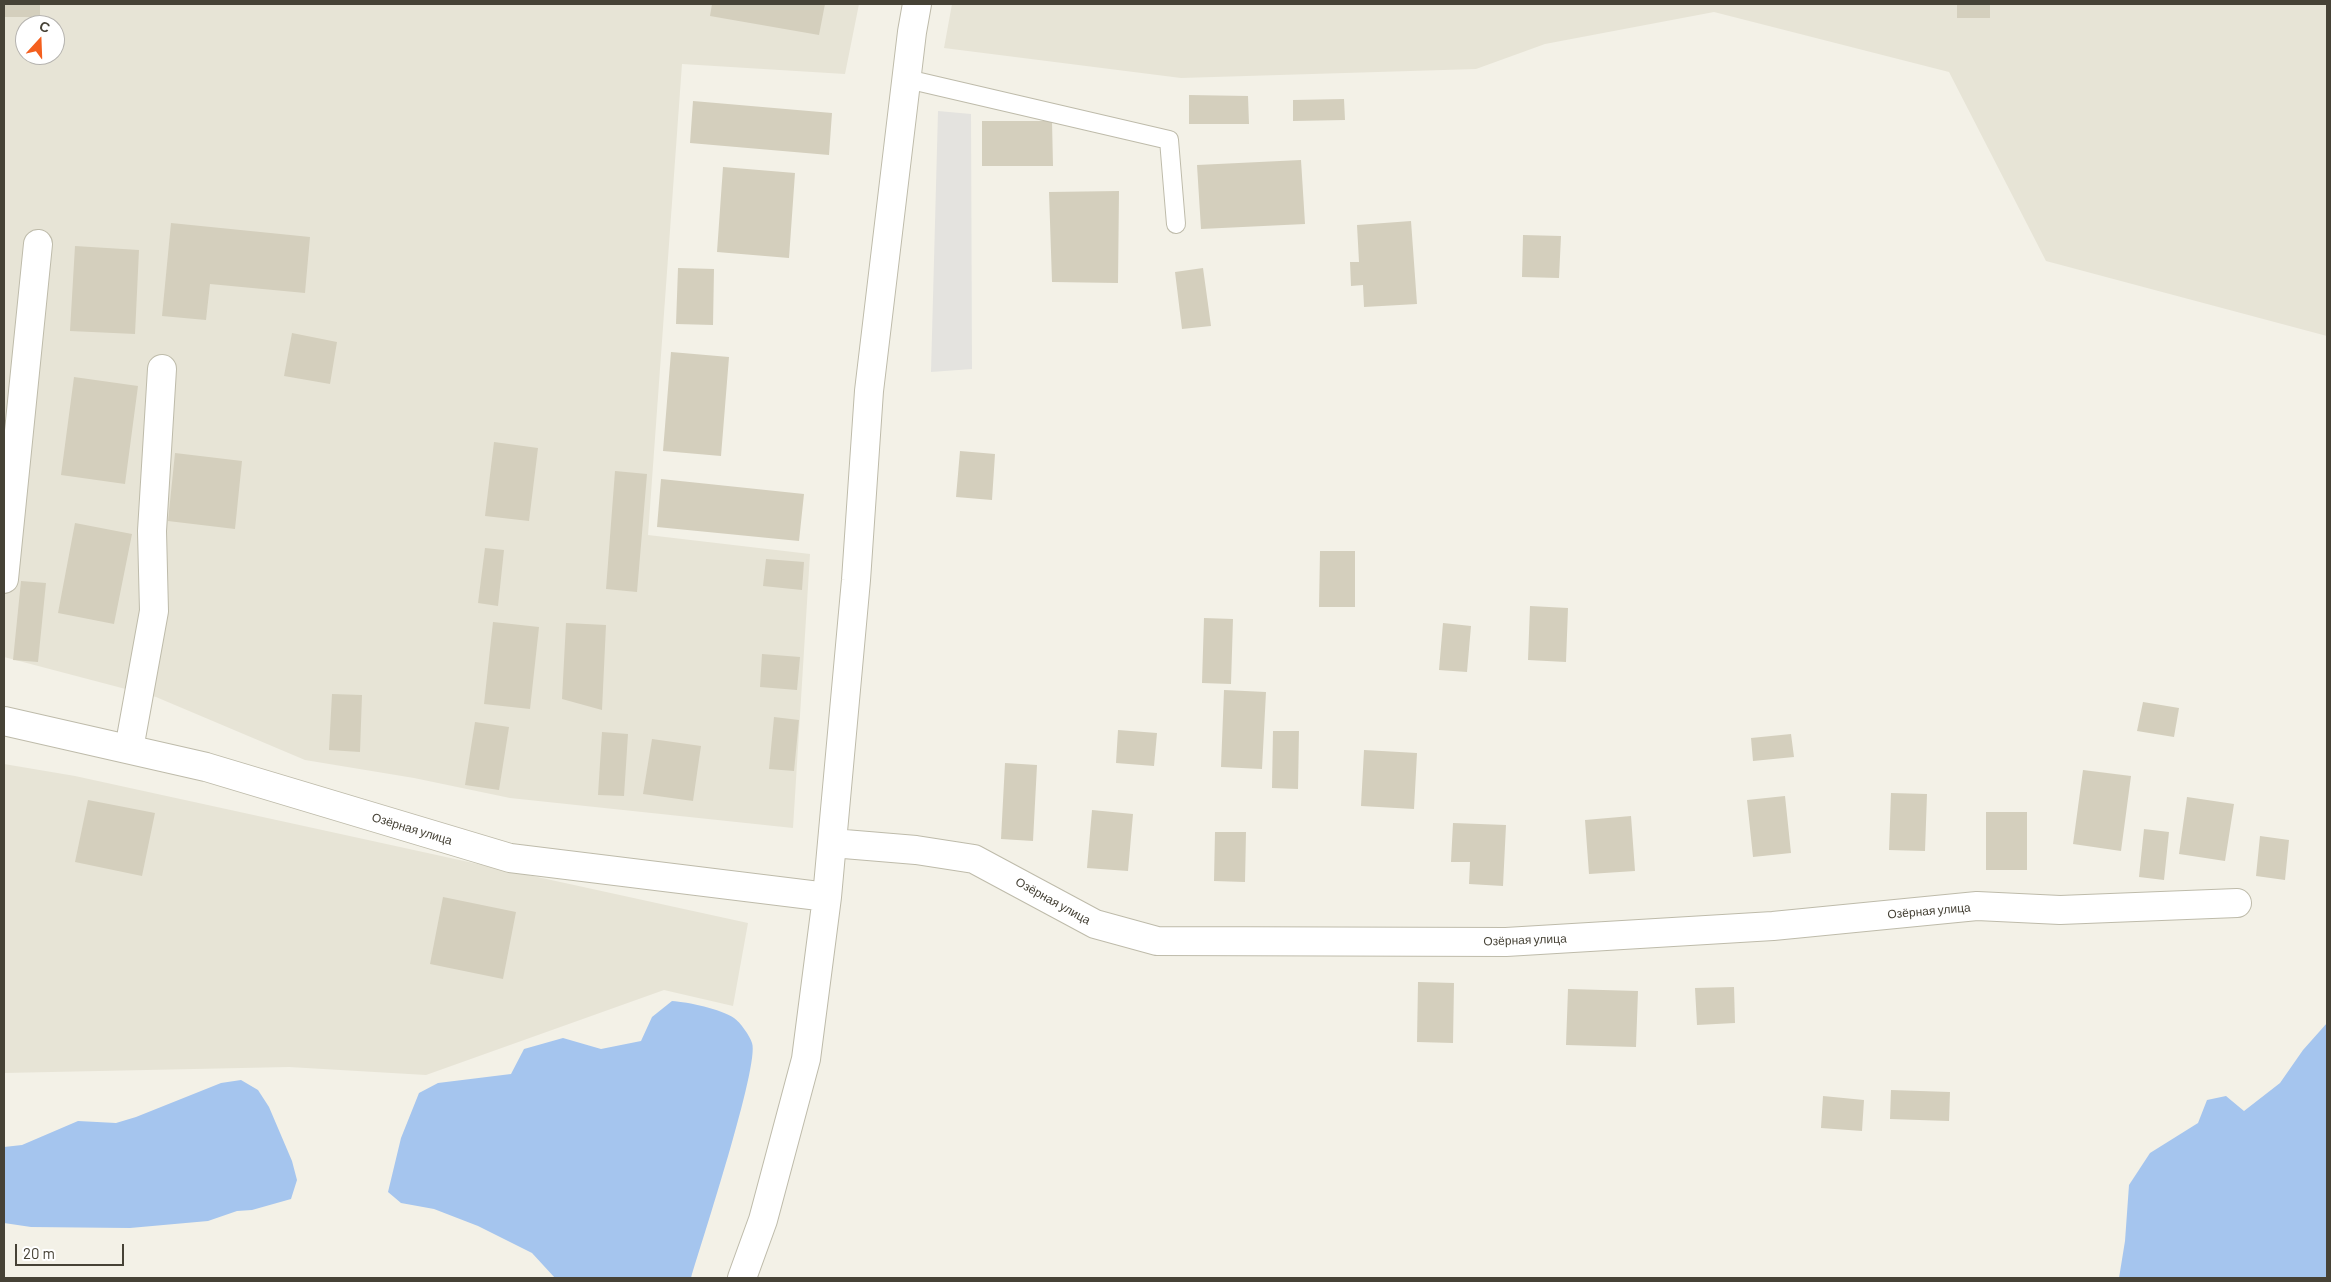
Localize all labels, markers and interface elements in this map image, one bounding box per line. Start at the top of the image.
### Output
north arrow [15,15,65,65]
text: С [37,17,53,36]
street label: Озёрная улица [370,810,454,848]
street label: Озёрная улица [1013,874,1093,928]
street label: Озёрная улица [1887,900,1971,922]
street label: Озёрная улица [1483,931,1567,949]
scale bar [18,1234,126,1266]
text: 20 m [23,1244,55,1262]

